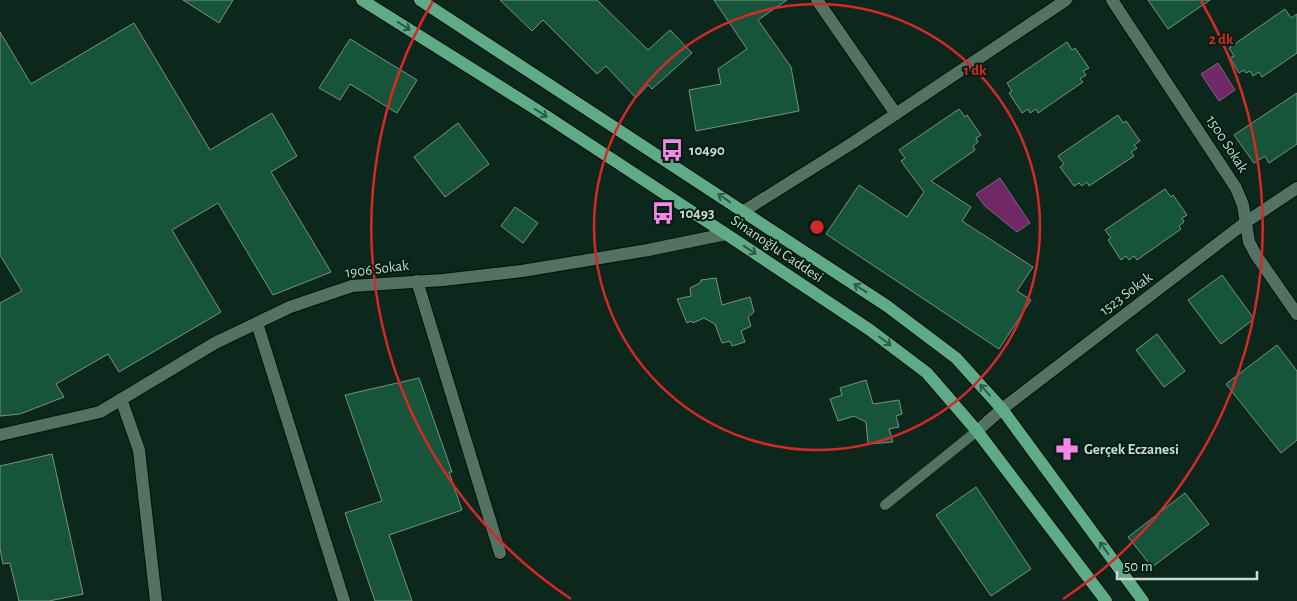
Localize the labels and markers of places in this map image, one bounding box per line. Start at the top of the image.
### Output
bus stop icon: 10490 [659,137,685,163]
place label: 10490 [689,143,725,158]
bus stop icon: 10493 [650,200,676,226]
place label: 10493 [680,206,714,221]
centre of rings [808,218,826,236]
pharmacy icon: Gerçek Eczanesi [1054,436,1080,462]
place label: Gerçek Eczanesi [1084,442,1179,457]

